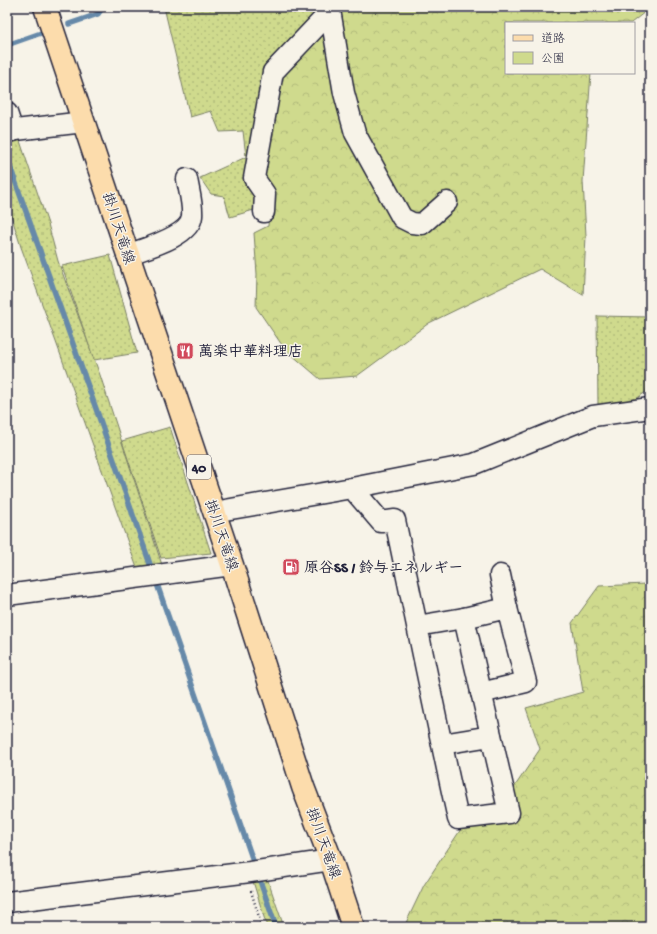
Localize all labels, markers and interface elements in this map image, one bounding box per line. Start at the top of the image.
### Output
legend [505,22,635,74]
text: 道路 [541,32,565,47]
text: 公園 [541,52,565,67]
street label: 掛川天竜線 [97,190,138,267]
restaurant icon: 萬楽中華料理店 [175,341,195,361]
place label: 萬楽中華料理店 [198,343,303,362]
road number: 40 [187,455,211,479]
street label: 掛川天竜線 [199,497,242,574]
fuel station icon: 原谷SS / 鈴与エネルギー [281,557,301,577]
place label: 原谷SS / 鈴与エネルギー [304,559,463,578]
street label: 掛川天竜線 [301,805,344,882]

